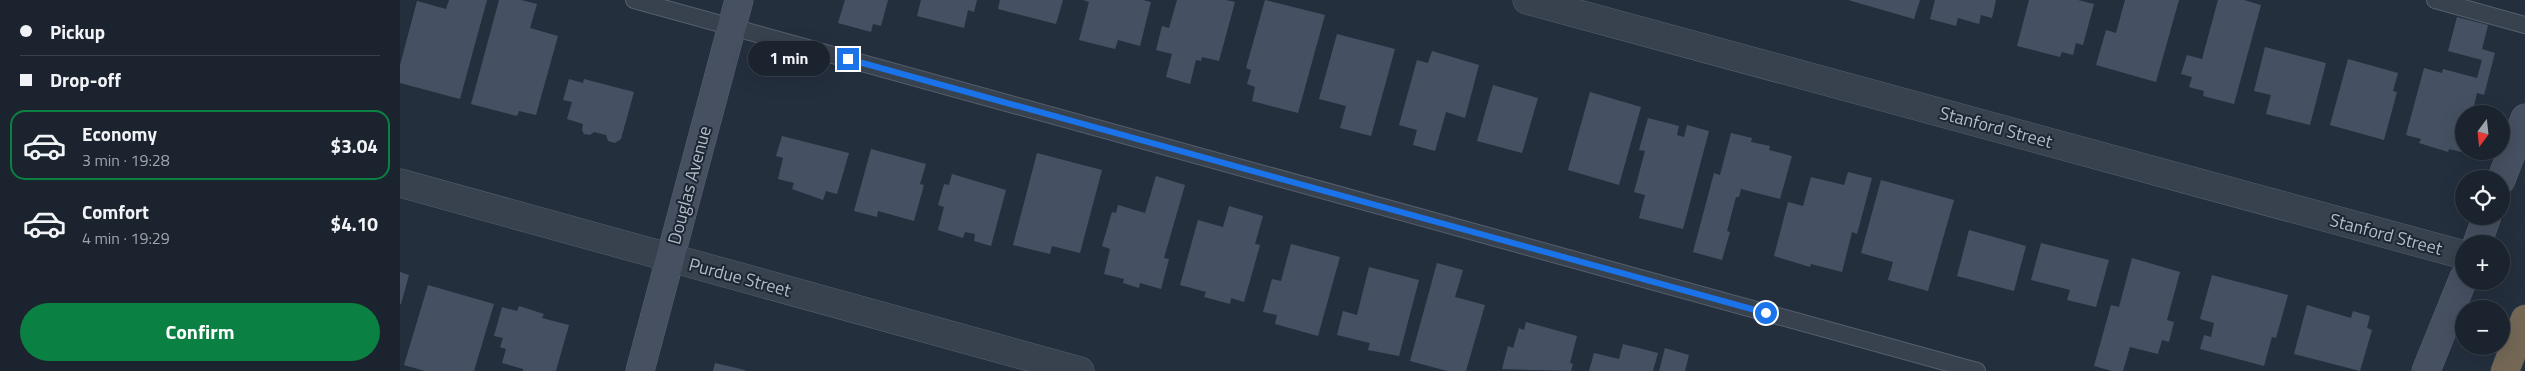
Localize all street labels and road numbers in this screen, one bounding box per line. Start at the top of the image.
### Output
street label: Stanford Street [1937,99,2056,155]
street label: Douglas Avenue [660,123,718,247]
street label: Stanford Street [2327,206,2446,262]
street label: Purdue Street [686,250,795,304]

